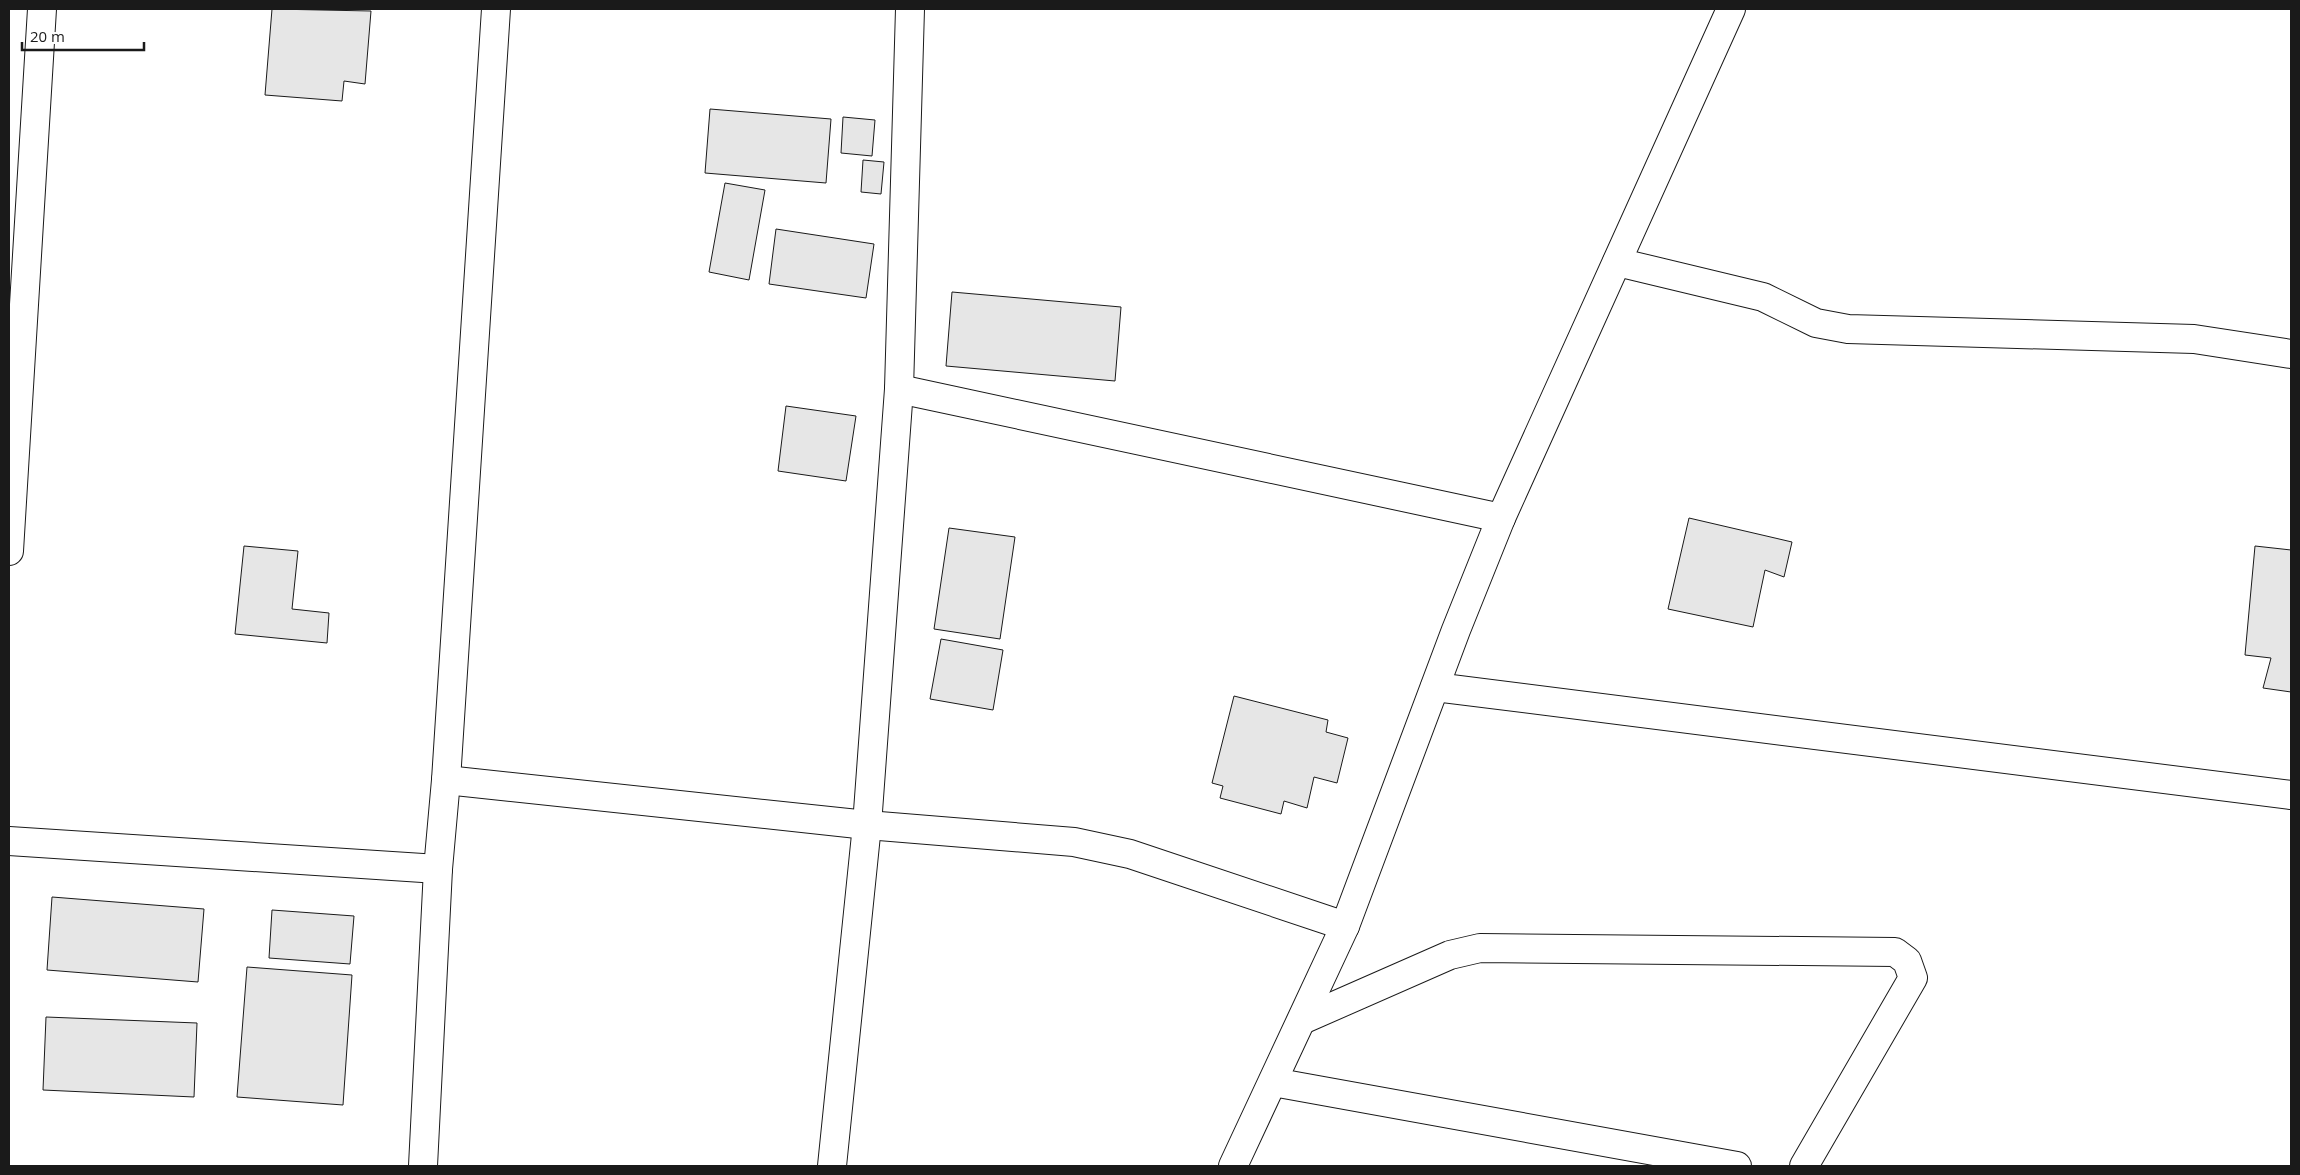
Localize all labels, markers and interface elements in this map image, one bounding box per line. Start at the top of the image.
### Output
scale bar [22,20,145,52]
text: 20 m [30,26,65,46]

